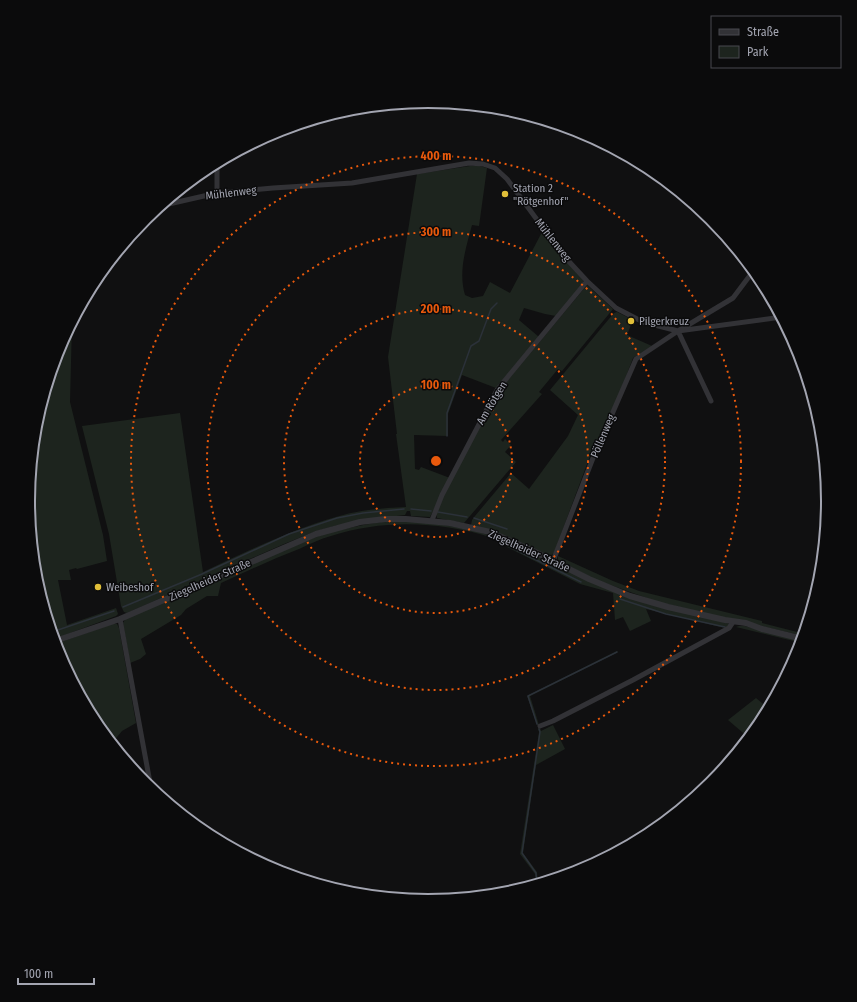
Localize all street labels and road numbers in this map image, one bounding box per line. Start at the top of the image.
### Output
street label: Mühlenweg [205,183,258,203]
street label: Mühlenweg [532,216,574,265]
street label: Am Rötgen [474,379,510,427]
street label: Pöllenweg [588,412,618,460]
street label: Ziegelheider Straße [486,527,572,575]
street label: Ziegelheider Straße [167,556,253,604]

